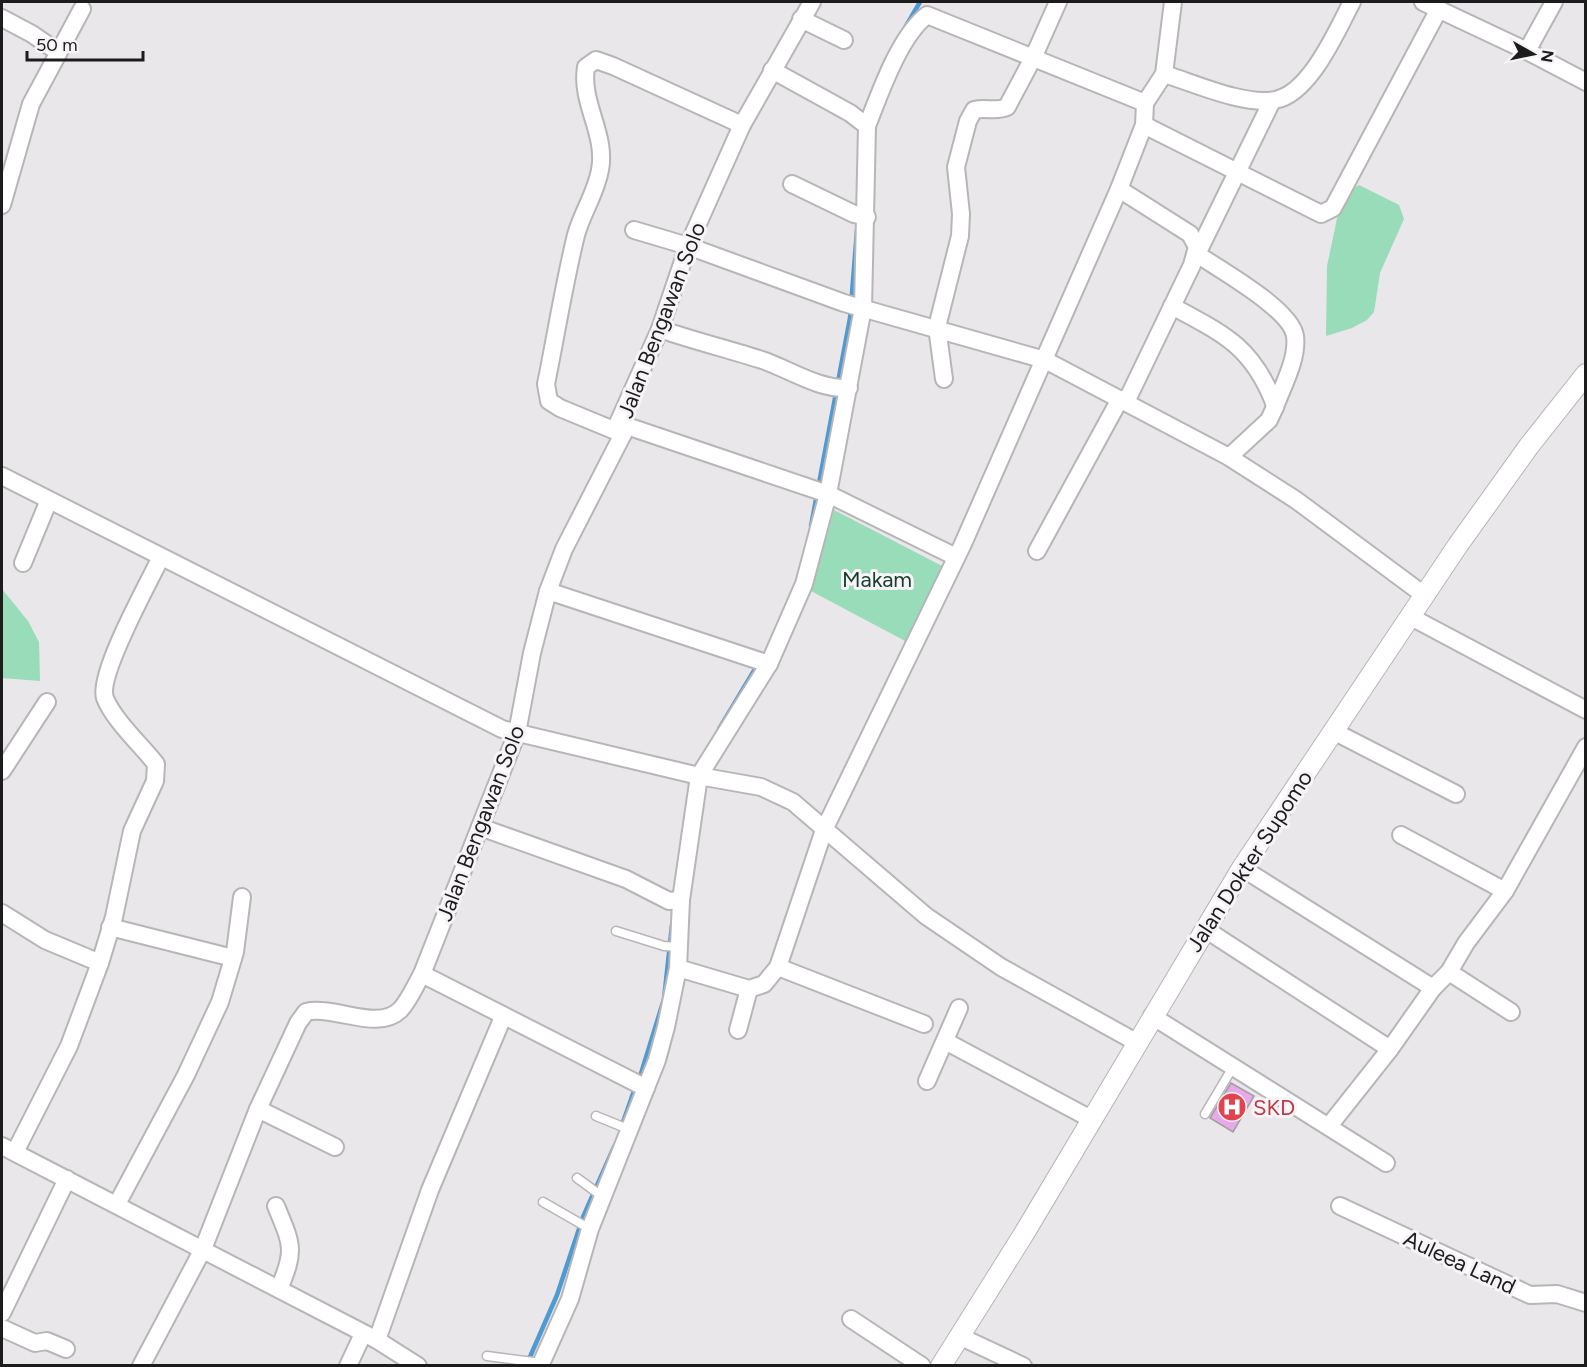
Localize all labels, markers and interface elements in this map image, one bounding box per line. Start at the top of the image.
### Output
scale bar [27,24,142,62]
north arrow [1503,24,1563,84]
text: 50 m [36,34,78,56]
text: N [1537,49,1558,64]
street label: Jalan Bengawan Solo [612,218,711,422]
park label: Makam [842,566,912,593]
street label: Jalan Bengawan Solo [431,721,530,925]
street label: Jalan Dokter Supomo [1181,765,1318,957]
hospital icon: SKD [1216,1091,1248,1123]
place label: SKD [1253,1094,1295,1121]
street label: Auleea Land [1399,1225,1520,1300]

